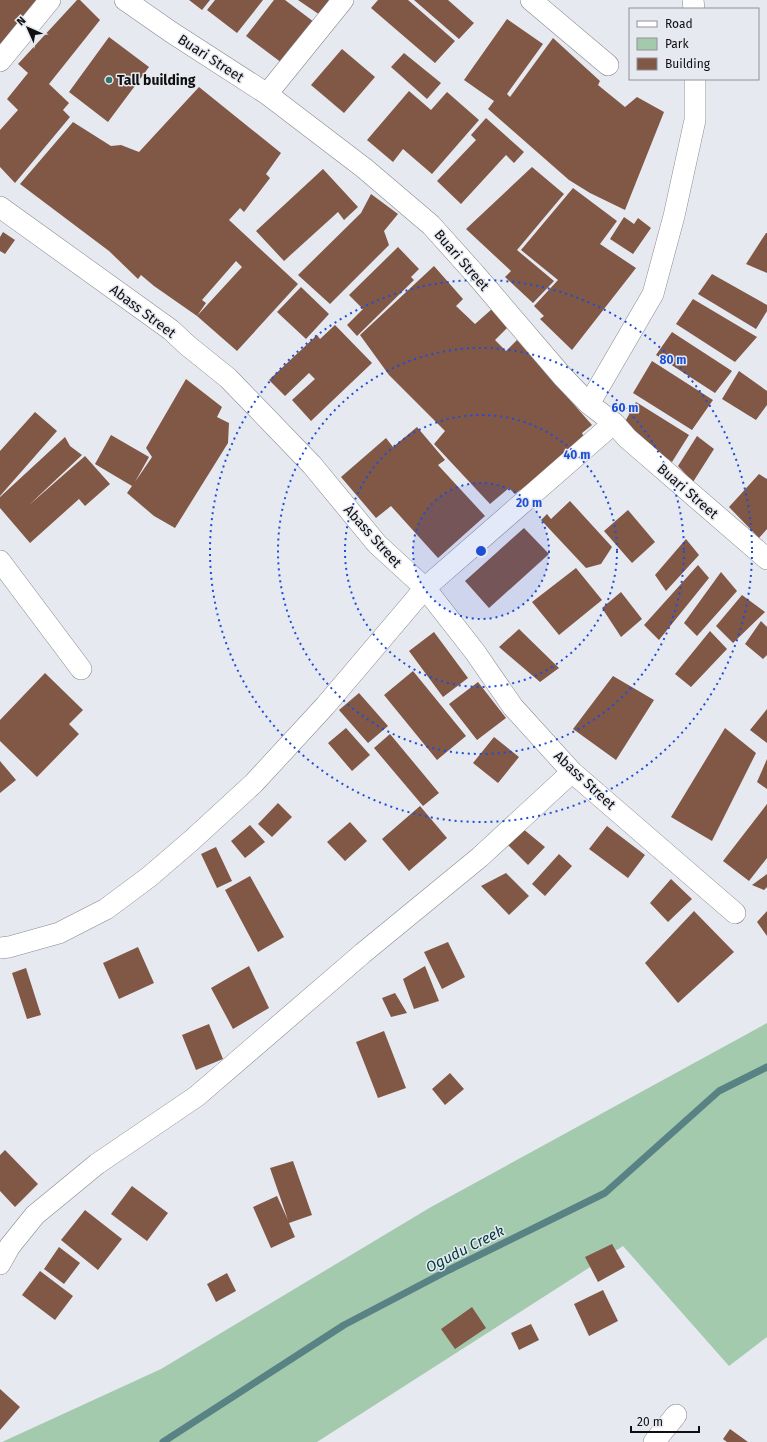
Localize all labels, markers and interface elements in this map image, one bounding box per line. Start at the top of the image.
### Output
north arrow [8,8,48,48]
legend [629,8,759,80]
text: N [14,14,28,28]
text: Road [665,17,693,31]
street label: Buari Street [175,31,248,87]
text: Park [665,37,689,51]
text: Building [665,57,711,71]
place label: Tall building [117,72,196,89]
marker: Tall building [104,75,114,85]
street label: Buari Street [430,226,493,295]
street label: Abass Street [106,281,180,342]
text: 80 m [660,353,686,367]
text: 60 m [612,401,638,415]
text: 40 m [564,448,590,462]
street label: Buari Street [654,460,722,523]
text: 20 m [516,496,542,510]
street label: Abass Street [340,502,406,572]
centre of rings [474,544,488,558]
street label: Abass Street [550,747,620,814]
water label: Ogudu Creek [423,1221,507,1277]
scale bar [631,1408,699,1434]
text: 20 m [637,1415,663,1429]

